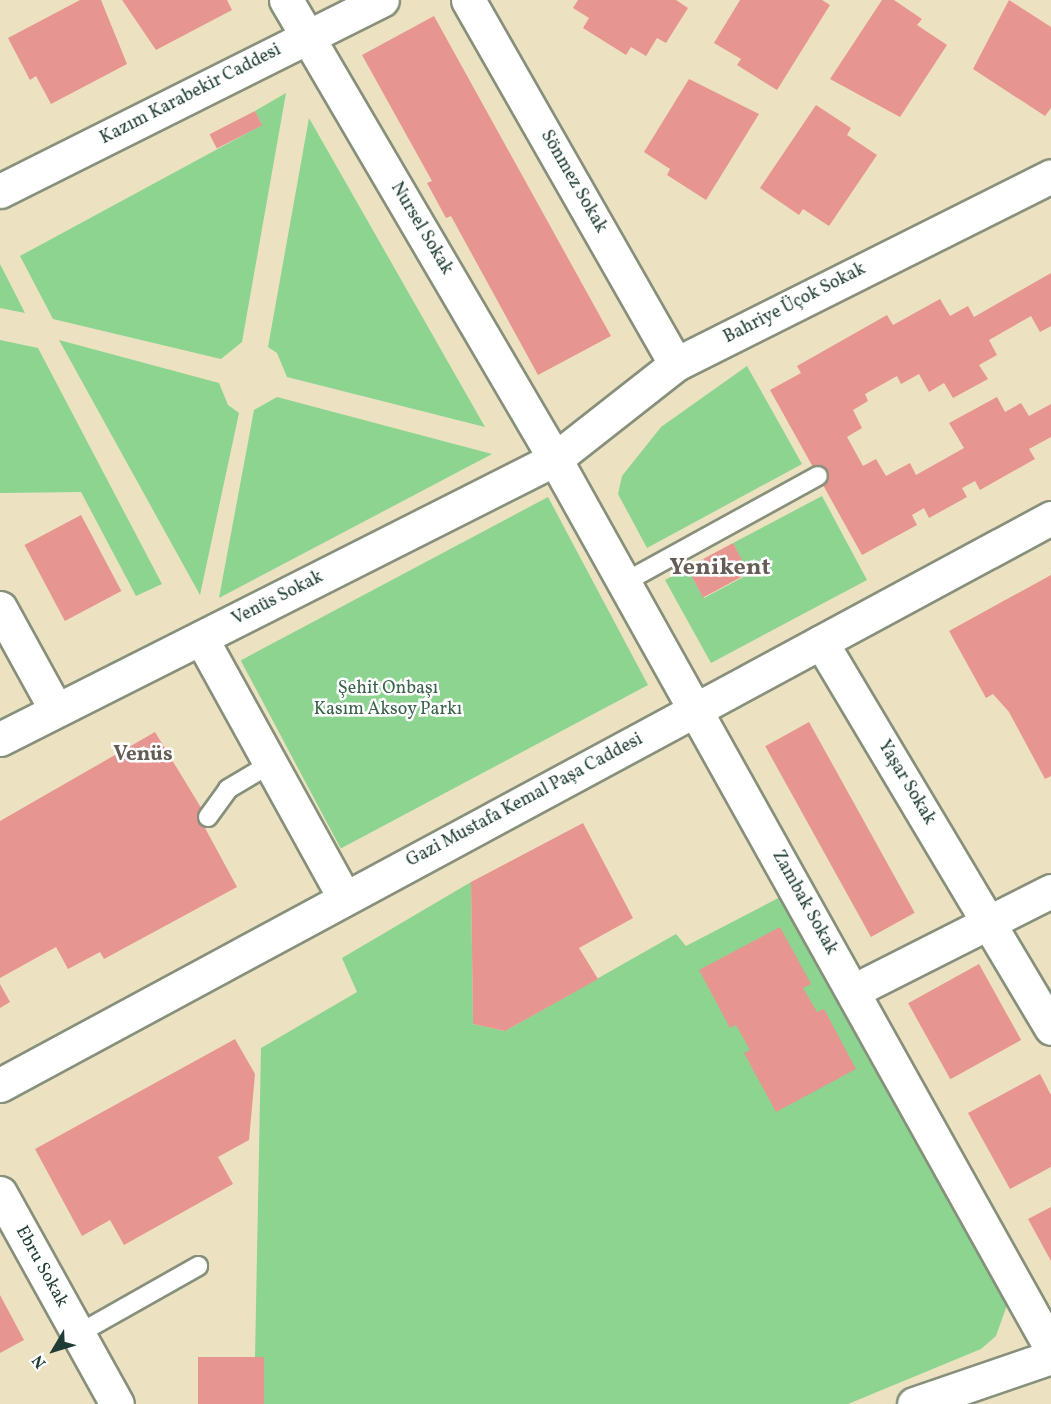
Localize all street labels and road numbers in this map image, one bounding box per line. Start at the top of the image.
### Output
street label: Kazım Karabekir Caddesi [97,40,285,150]
street label: Sönmez Sokak [535,127,611,237]
street label: Nursel Sokak [385,179,457,279]
street label: Bahriye Üçok Sokak [720,259,870,349]
street label: Venüs Sokak [229,567,327,631]
street label: Gazi Mustafa Kemal Paşa Caddesi [403,729,647,873]
street label: Yaşar Sokak [872,737,940,829]
street label: Zambak Sokak [766,847,842,959]
street label: Ebru Sokak [10,1222,72,1312]

